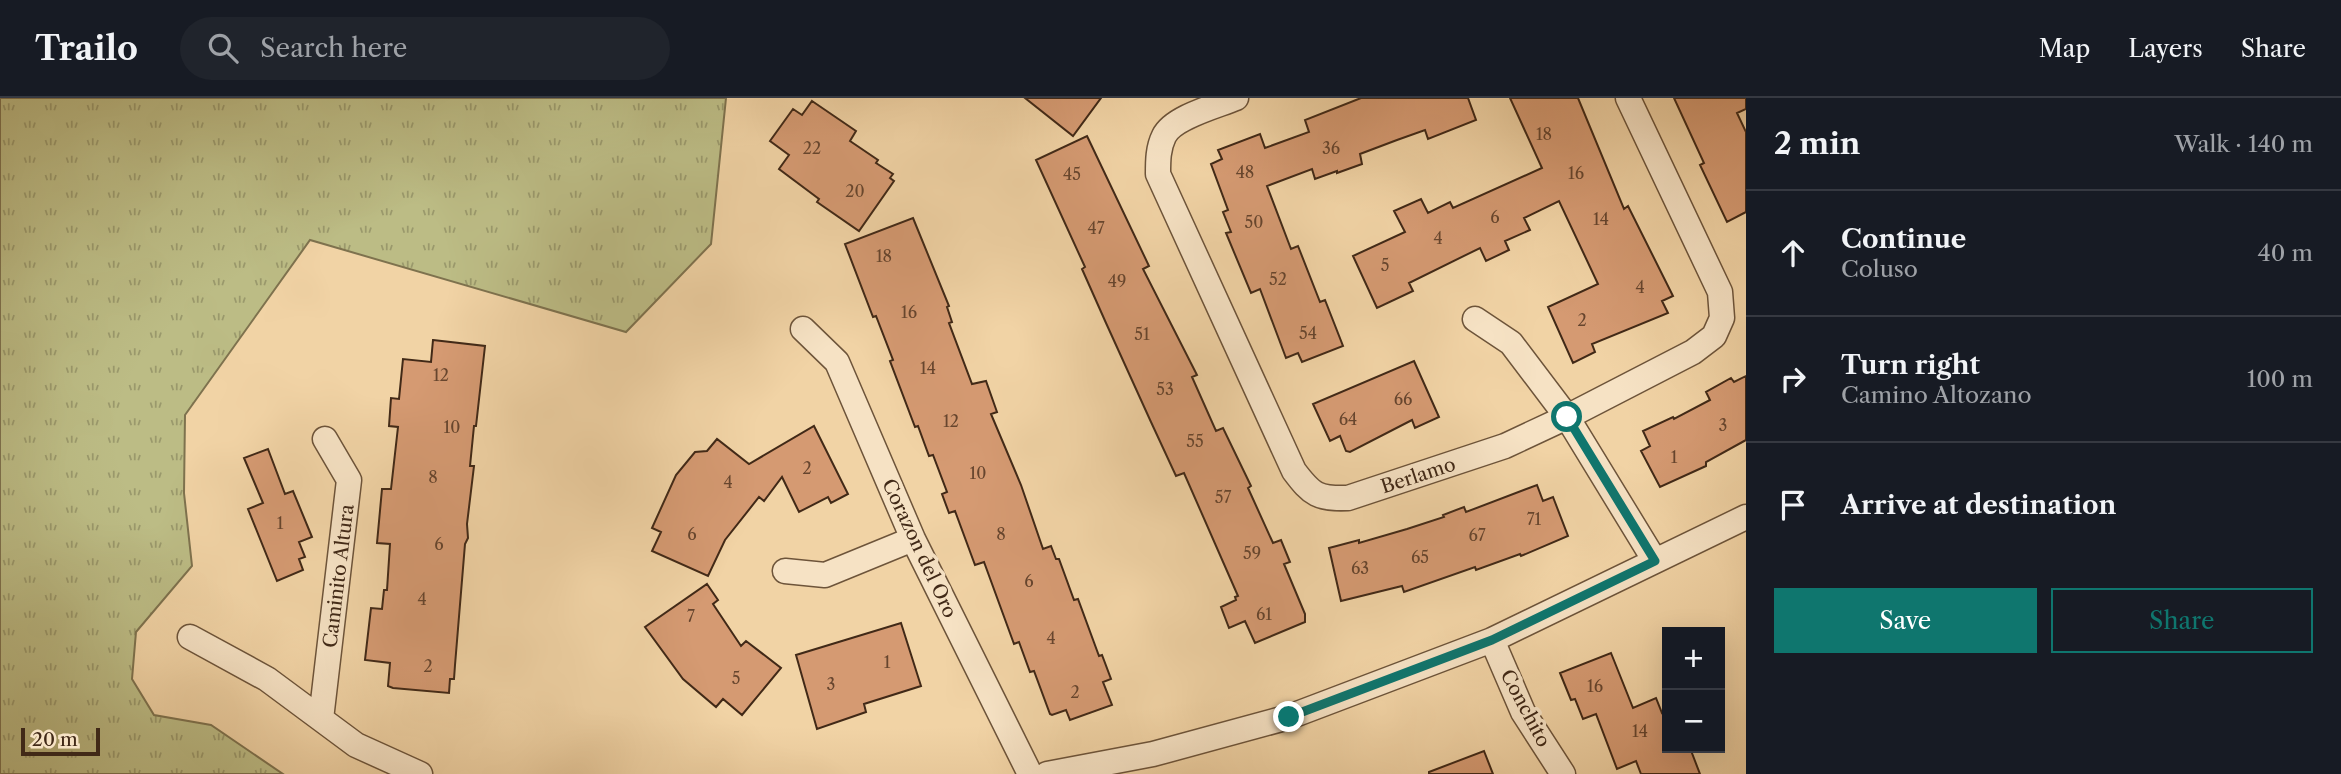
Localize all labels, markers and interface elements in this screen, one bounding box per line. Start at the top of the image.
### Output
search box [180,17,670,80]
text: Trailo [35,28,138,69]
icon: search [204,29,242,67]
text: Search here [260,32,407,64]
text: Map [2039,34,2090,63]
text: Layers [2128,34,2203,63]
text: Share [2241,34,2306,63]
house number: 18 [1536,124,1552,144]
text: 2 min [1774,125,1860,162]
text: Walk · 140 m [2174,130,2313,158]
house number: 22 [803,138,821,158]
house number: 36 [1322,138,1340,158]
house number: 48 [1236,162,1254,182]
house number: 16 [1568,163,1584,183]
house number: 45 [1063,164,1081,184]
house number: 20 [845,181,865,201]
house number: 6 [1490,207,1500,227]
house number: 14 [1593,209,1609,229]
house number: 50 [1245,212,1263,232]
house number: 47 [1087,218,1105,238]
text: Continue [1841,223,1966,255]
house number: 4 [1433,228,1443,248]
icon: ahead [1774,234,1812,272]
text: 40 m [2258,239,2313,267]
house number: 18 [876,246,892,266]
house number: 5 [1381,255,1389,275]
text: Coluso [1841,255,1918,283]
house number: 52 [1269,269,1287,289]
house number: 49 [1108,271,1126,291]
house number: 4 [1635,277,1645,297]
house number: 16 [901,302,917,322]
house number: 2 [1577,310,1587,330]
house number: 54 [1299,323,1317,343]
house number: 51 [1134,324,1150,344]
text: Turn right [1841,349,1980,381]
house number: 14 [920,358,936,378]
icon: right [1774,360,1812,398]
house number: 12 [433,365,449,385]
text: 100 m [2247,365,2313,393]
house number: 53 [1156,379,1174,399]
text: Camino Altozano [1841,381,2032,409]
house number: 66 [1394,389,1412,409]
route start [1551,401,1582,432]
house number: 64 [1339,409,1357,429]
house number: 12 [943,411,959,431]
house number: 3 [1719,415,1727,435]
house number: 10 [444,417,460,437]
house number: 55 [1186,431,1204,451]
house number: 1 [1671,447,1678,467]
street label: Berlamo [1378,453,1458,498]
house number: 2 [802,458,812,478]
house number: 10 [970,463,986,483]
house number: 8 [428,467,438,487]
house number: 4 [723,472,733,492]
street label: Corazon del Oro [877,475,962,621]
icon: arrive [1774,486,1812,524]
house number: 57 [1215,487,1231,507]
text: Arrive at destination [1841,489,2116,521]
street label: Caminito Altura [318,503,359,649]
house number: 71 [1527,509,1542,529]
house number: 1 [277,513,284,533]
house number: 6 [687,524,697,544]
house number: 8 [996,524,1006,544]
house number: 67 [1468,525,1486,545]
house number: 6 [434,534,444,554]
house number: 59 [1243,543,1261,563]
house number: 65 [1411,547,1429,567]
house number: 63 [1351,558,1369,578]
house number: 6 [1024,571,1034,591]
button: Save [1774,588,2037,653]
button: Share [2051,588,2313,653]
house number: 4 [417,589,427,609]
house number: 61 [1256,604,1272,624]
house number: 7 [687,606,695,626]
map controls [1662,627,1725,753]
button: + [1662,627,1725,690]
house number: 4 [1046,628,1056,648]
house number: 1 [884,652,891,672]
house number: 2 [423,656,433,676]
street label: Conchito [1496,666,1555,751]
house number: 5 [732,668,740,688]
house number: 3 [827,674,835,694]
house number: 16 [1587,676,1603,696]
house number: 2 [1070,682,1080,702]
button: − [1662,690,1725,753]
route end [1273,701,1304,732]
house number: 14 [1632,721,1648,741]
scale bar [21,725,100,757]
text: 20 m [32,728,78,751]

